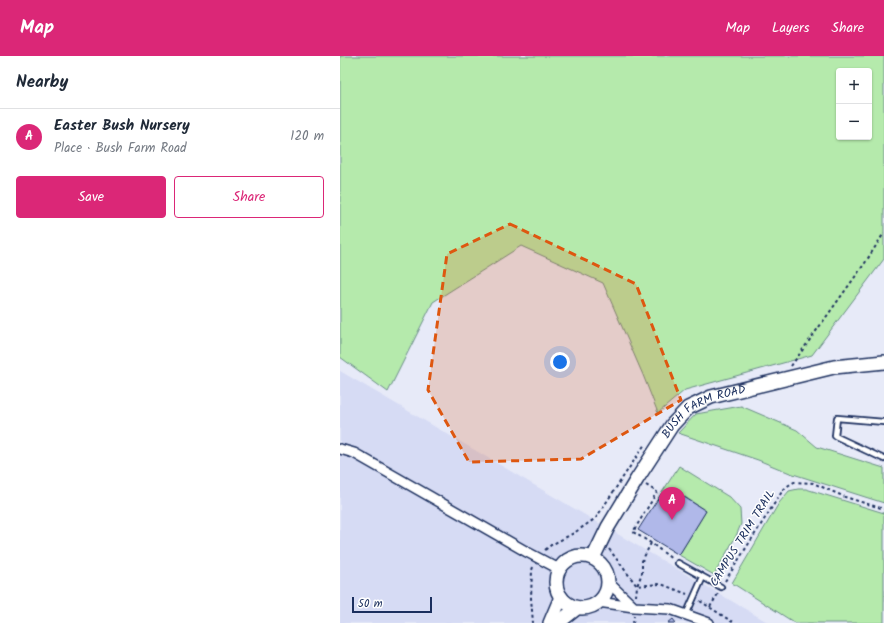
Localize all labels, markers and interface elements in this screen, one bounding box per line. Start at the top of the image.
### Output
text: Map [20,13,54,43]
text: Map [726,17,750,39]
text: Layers [772,17,810,39]
text: Share [832,17,864,39]
map controls [836,68,872,140]
button: + [836,68,872,104]
text: Nearby [16,69,68,96]
button: − [836,104,872,140]
text: Easter Bush Nursery [54,114,190,138]
text: A [25,126,33,147]
text: 120 m [290,126,324,147]
text: Place · Bush Farm Road [54,138,187,159]
button: Save [16,176,166,218]
button: Share [174,176,324,218]
your location [550,352,570,372]
street label: BUSH FARM ROAD [657,380,748,442]
street label: CAMPUS TRIM TRAIL [705,486,780,590]
pin: A [659,487,685,520]
scale bar [352,595,432,614]
text: 50 m [358,595,383,613]

